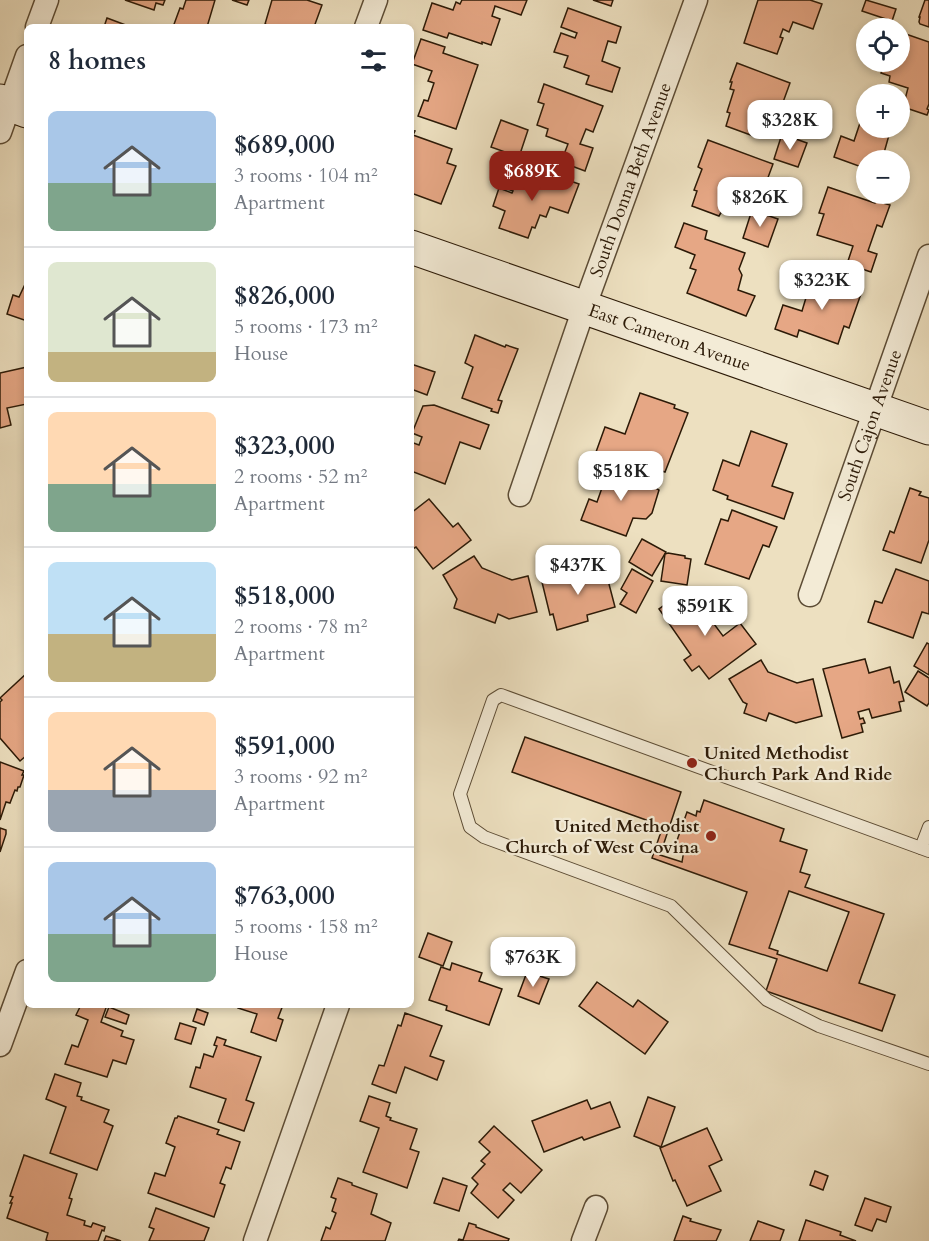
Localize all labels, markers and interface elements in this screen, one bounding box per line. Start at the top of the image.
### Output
map controls [856,18,910,204]
button: locate [856,18,910,72]
text: 8 homes [48,43,146,78]
icon: filters [357,44,390,77]
street label: South Donna Beth Avenue [584,79,678,281]
button: + [856,84,910,138]
pin: $328K [748,100,832,151]
text: $328K [761,106,819,133]
text: $689,000 [234,127,335,162]
icon: home [96,135,168,207]
button: − [856,150,910,204]
pin: $689K [490,151,574,202]
text: $689K [503,157,561,184]
text: 3 rooms · 104 m² [234,162,378,189]
pin: $826K [718,177,802,228]
text: $826K [731,183,789,210]
text: Apartment [234,189,325,216]
pin: $323K [780,260,864,311]
text: $323K [793,266,851,293]
text: $826,000 [234,278,335,313]
icon: home [96,286,168,358]
street label: East Cameron Avenue [585,298,754,378]
text: 5 rooms · 173 m² [234,313,378,340]
text: House [234,340,288,367]
street label: South Cajon Avenue [832,346,908,504]
text: $323,000 [234,428,335,463]
icon: home [96,436,168,508]
pin: $518K [579,451,663,502]
text: $518K [592,457,650,484]
text: 2 rooms · 52 m² [234,463,367,490]
text: Apartment [234,490,325,517]
pin: $437K [536,545,620,596]
text: $437K [549,551,607,578]
text: $518,000 [234,578,335,613]
icon: home [96,586,168,658]
pin: $591K [663,586,747,637]
text: $591K [676,592,734,619]
text: 2 rooms · 78 m² [234,613,367,640]
text: Apartment [234,640,325,667]
text: $591,000 [234,728,335,763]
icon: home [96,736,168,808]
place label: United Methodist Church Park And Ride [704,741,893,787]
marker: United Methodist Church Park And Ride [685,756,699,770]
text: 3 rooms · 92 m² [234,763,367,790]
text: Apartment [234,790,325,817]
place label: United Methodist Church of West Covina [505,814,700,860]
marker: United Methodist Church of West Covina [704,829,718,843]
text: $763,000 [234,878,335,913]
icon: home [96,886,168,958]
text: 5 rooms · 158 m² [234,913,378,940]
pin: $763K [491,937,575,988]
text: House [234,940,288,967]
text: $763K [504,943,562,970]

